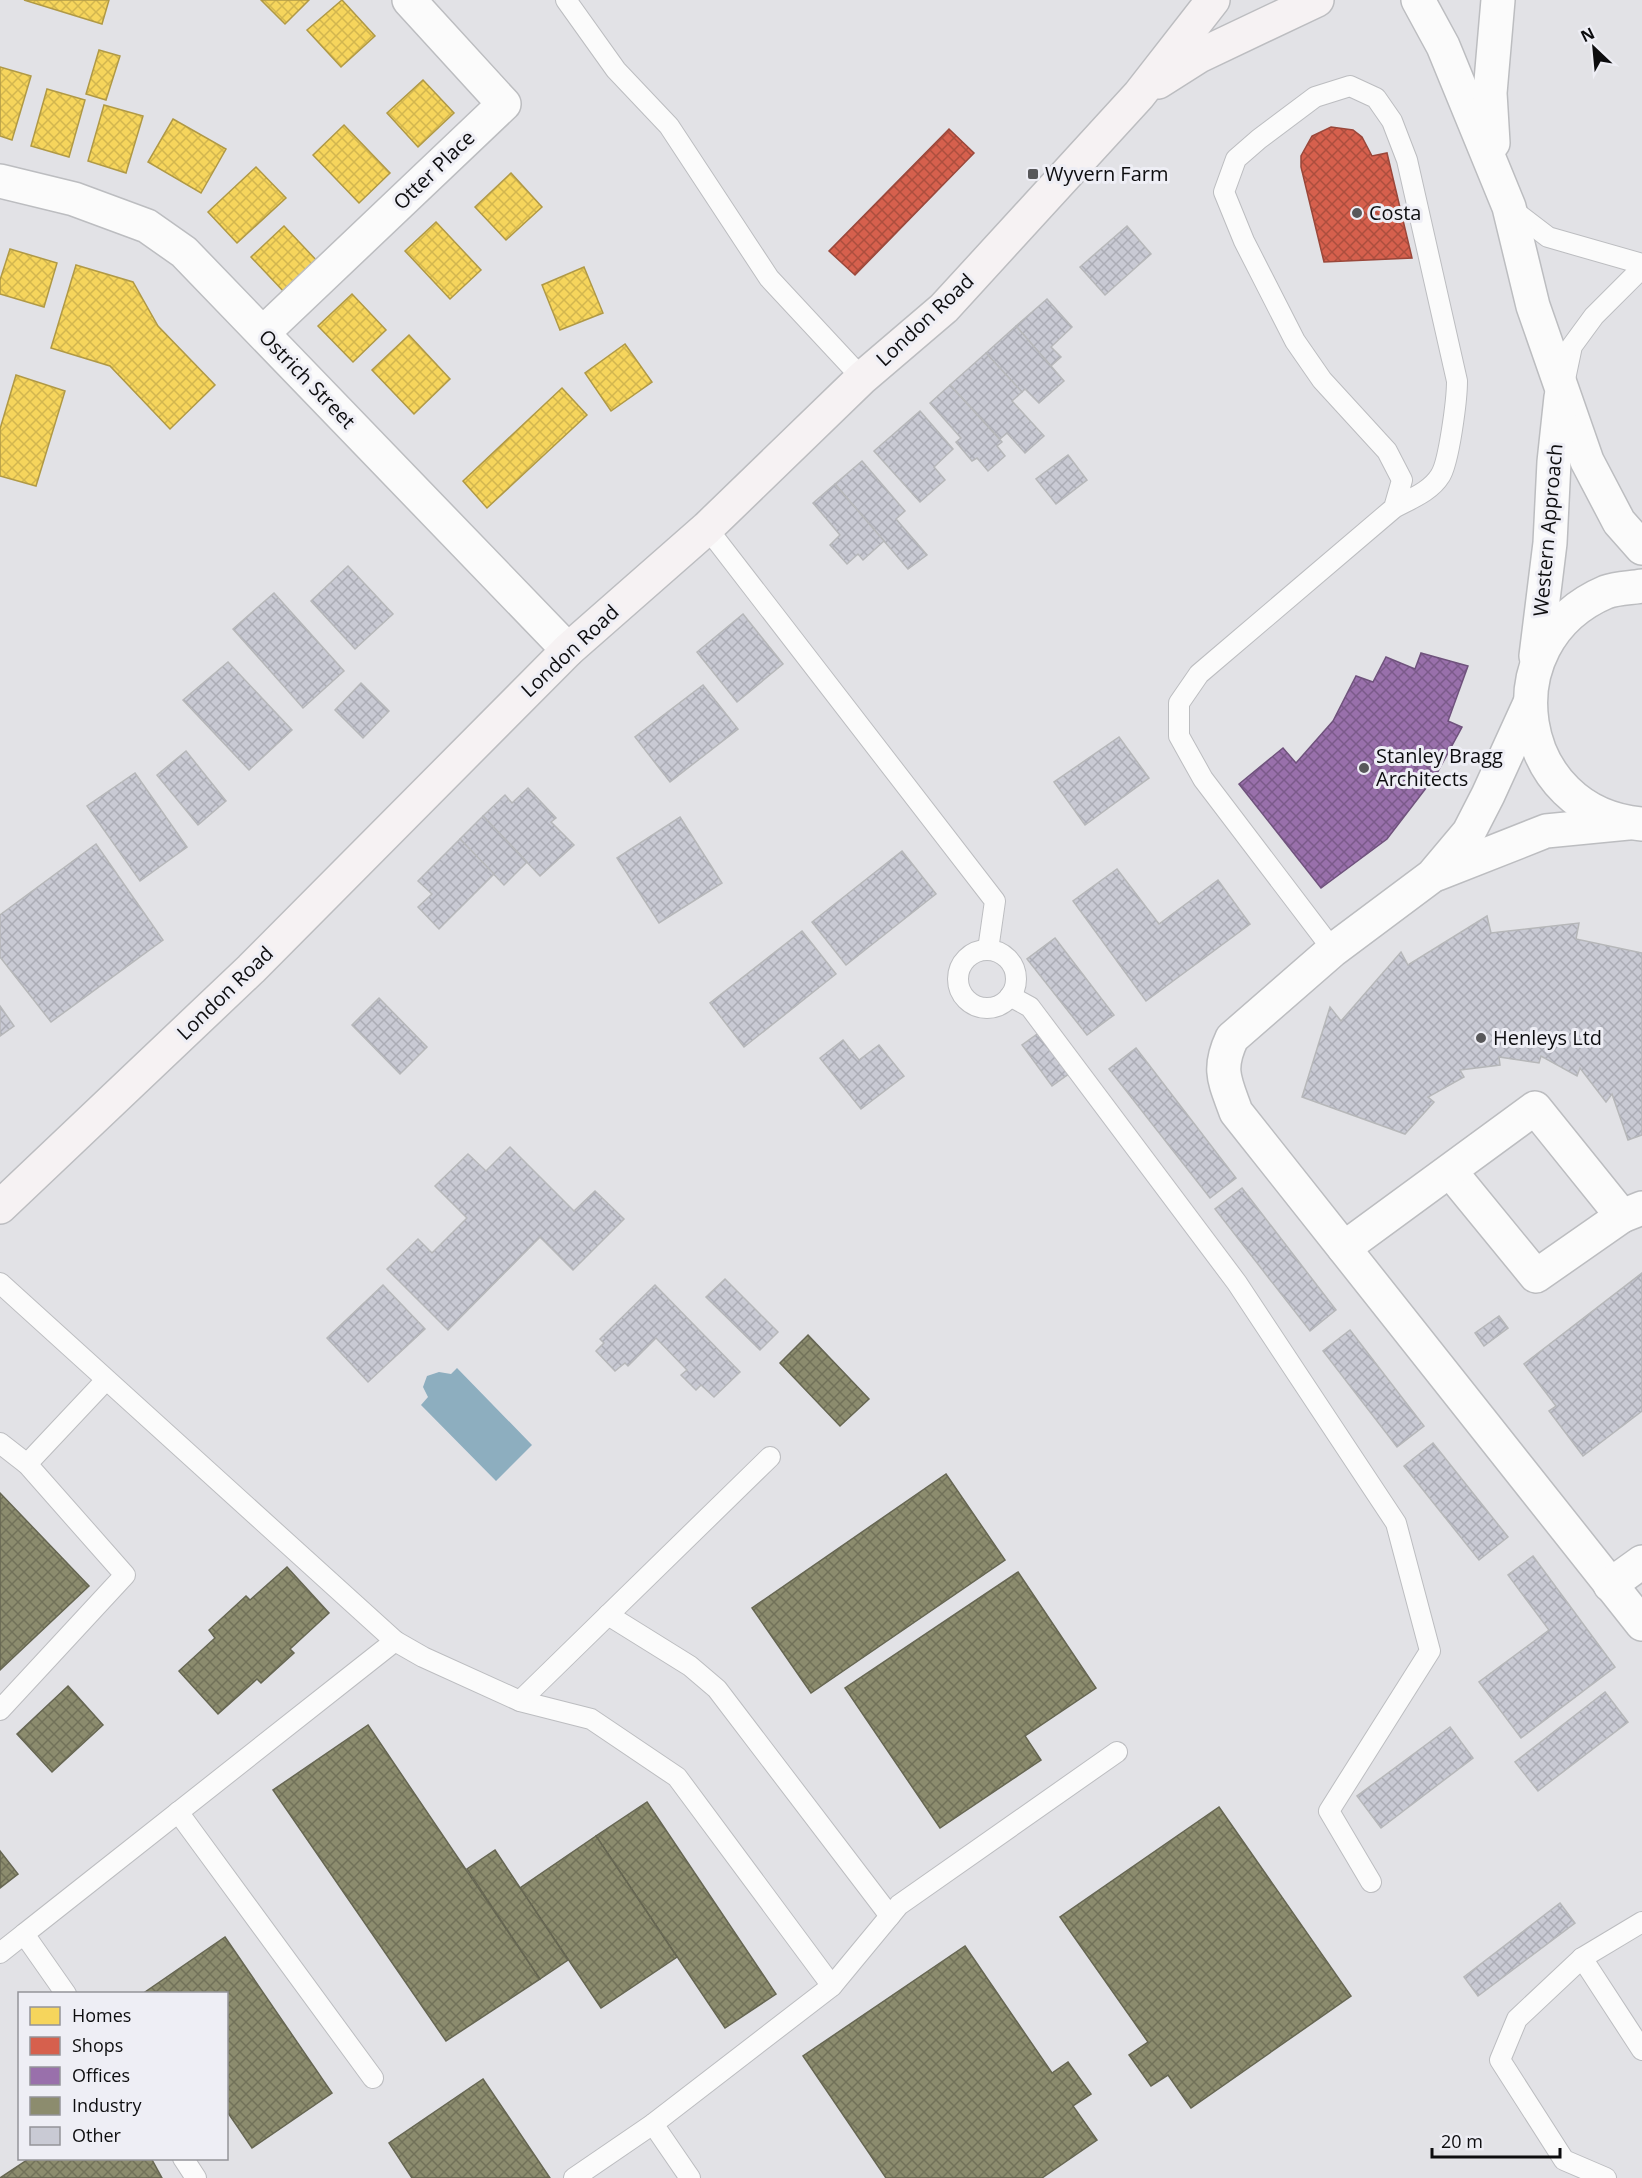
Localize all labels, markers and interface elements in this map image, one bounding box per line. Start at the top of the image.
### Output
north arrow [1564,18,1624,78]
text: N [1577,22,1598,47]
street label: Otter Place [387,124,480,215]
place label: Wyvern Farm [1045,160,1168,187]
marker: Wyvern Farm [1026,167,1040,181]
place label: Costa [1369,199,1421,226]
marker: Costa [1350,206,1364,220]
street label: London Road [870,267,979,372]
street label: Ostrich Street [253,323,362,434]
street label: Western Approach [1526,442,1569,618]
street label: London Road [515,598,624,703]
place label: Stanley Bragg Architects [1376,742,1503,792]
marker: Stanley Bragg Architects [1357,761,1371,775]
street label: London Road [171,940,279,1045]
place label: Henleys Ltd [1493,1024,1602,1051]
marker: Henleys Ltd [1474,1031,1488,1045]
legend [18,1992,228,2160]
text: Homes [72,2003,131,2027]
text: Shops [72,2033,123,2057]
text: Offices [72,2063,130,2087]
text: Industry [72,2093,142,2117]
scale bar [1432,2121,1560,2159]
text: Other [72,2123,122,2147]
text: 20 m [1441,2129,1483,2153]

